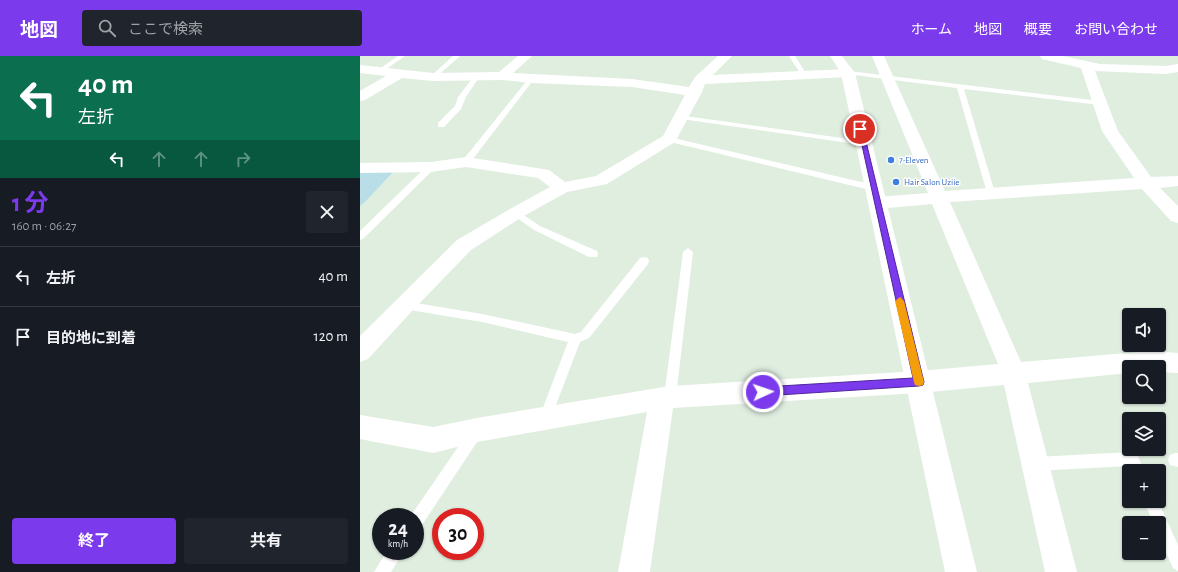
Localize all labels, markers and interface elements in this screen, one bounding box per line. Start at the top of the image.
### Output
search box [82,10,362,46]
icon: search [96,17,118,39]
text: 地図 [20,21,58,40]
text: ここで検索 [128,22,203,37]
text: ホーム [910,23,952,37]
text: 地図 [974,23,1002,37]
text: 概要 [1024,23,1052,37]
text: お問い合わせ [1074,23,1158,37]
text: 40 m [78,71,134,99]
icon: left [12,72,64,124]
text: 左折 [78,109,114,127]
pin [843,112,877,146]
icon: arrive [849,118,871,140]
icon: left [106,148,128,170]
icon: ahead [148,148,170,170]
icon: ahead [190,148,212,170]
icon: right [232,148,254,170]
marker: 7-Eleven [886,155,896,165]
place label: 7-Eleven [899,156,928,165]
marker: Hair Salon Uziie [891,177,901,187]
place label: Hair Salon Uziie [904,178,959,187]
button: close [306,191,348,233]
text: 1 分 [12,192,48,216]
text: 160 m · 06:27 [12,220,77,233]
icon: left [12,266,34,288]
text: 40 m [318,269,348,284]
text: 左折 [46,271,76,286]
map controls [1122,308,1166,560]
button: sound [1122,308,1166,352]
icon: arrive [12,326,34,348]
text: 120 m [314,329,348,344]
text: 目的地に到着 [46,331,136,346]
button: search [1122,360,1166,404]
position arrow [742,371,784,413]
button: layers [1122,412,1166,456]
button: + [1122,464,1166,508]
speed limit sign: 30 [432,508,484,560]
button: − [1122,516,1166,560]
button: 終了 [12,518,176,564]
button: 共有 [184,518,348,564]
text: 24 [388,519,408,539]
text: km/h [388,539,408,549]

